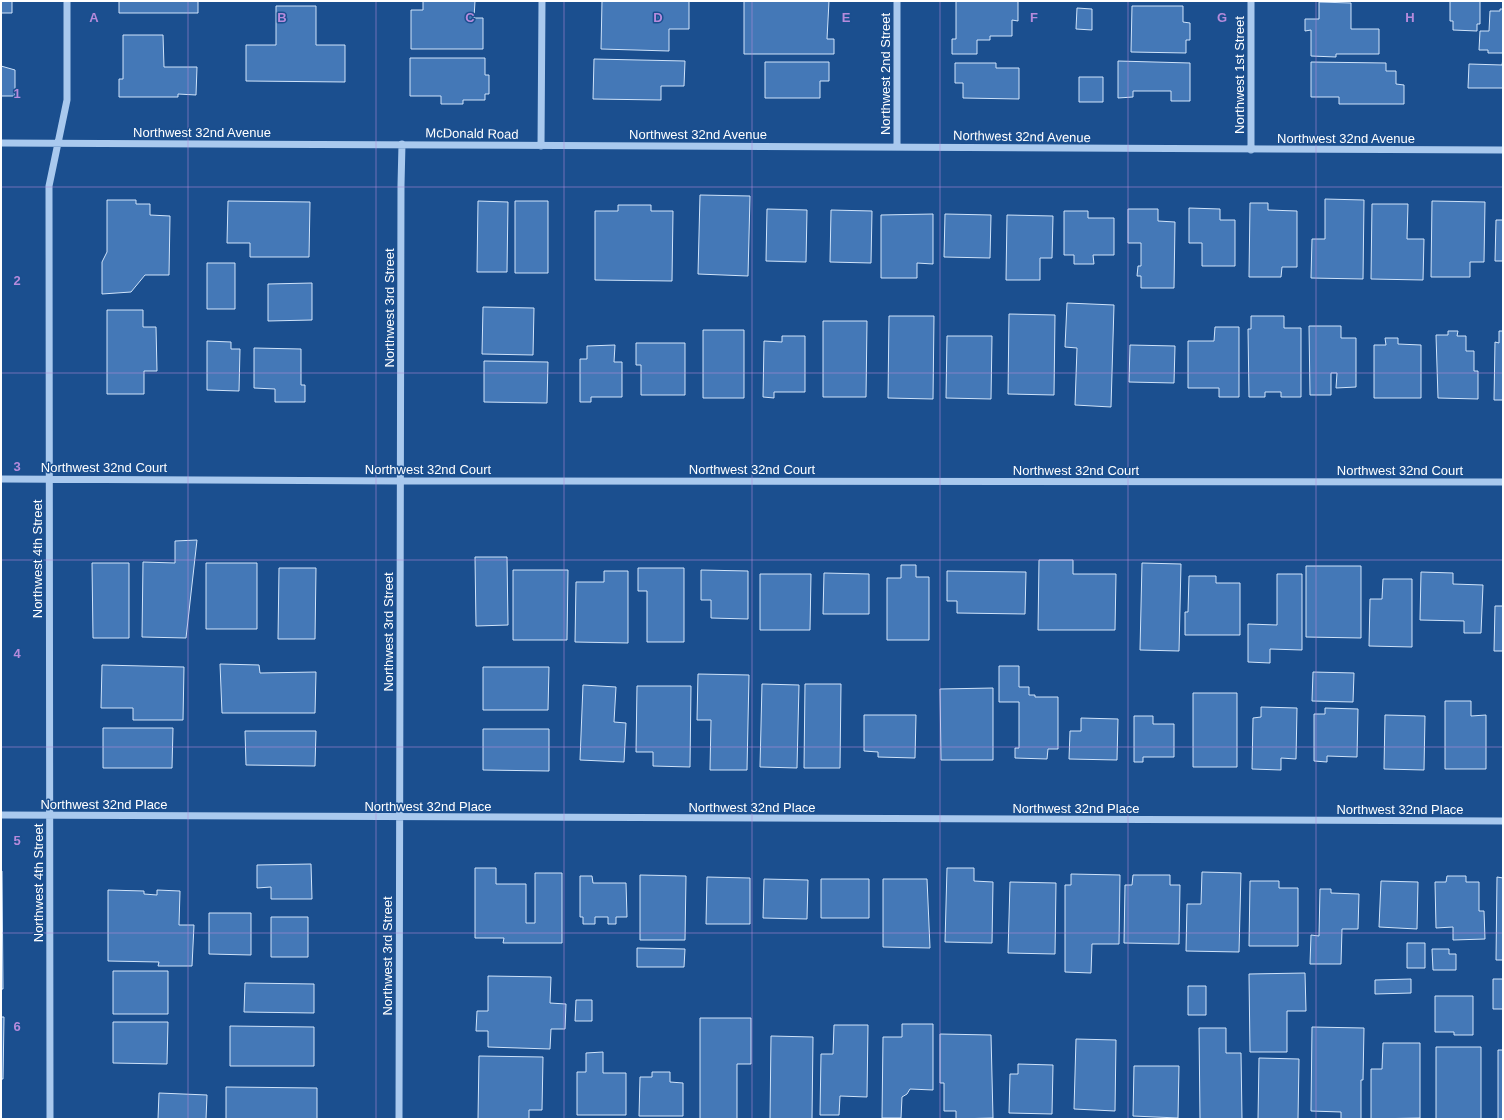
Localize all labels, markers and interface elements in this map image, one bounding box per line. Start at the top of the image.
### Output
text: A [89,10,99,25]
text: B [277,10,287,25]
text: C [465,10,475,25]
text: D [653,10,663,25]
text: E [842,10,851,25]
text: F [1030,10,1038,25]
text: G [1217,10,1227,25]
text: H [1405,10,1415,25]
street label: Northwest 2nd Street [878,13,893,135]
street label: Northwest 1st Street [1232,16,1247,134]
text: 1 [13,86,21,101]
street label: Northwest 32nd Avenue [133,125,271,140]
street label: McDonald Road [425,125,519,142]
street label: Northwest 32nd Avenue [629,127,767,142]
street label: Northwest 32nd Avenue [953,128,1091,145]
street label: Northwest 32nd Avenue [1277,131,1415,146]
street label: Northwest 3rd Street [382,248,397,368]
text: 2 [13,273,21,288]
text: 3 [13,459,21,474]
street label: Northwest 32nd Court [41,460,168,475]
street label: Northwest 32nd Court [365,462,492,477]
street label: Northwest 32nd Court [689,462,816,477]
street label: Northwest 32nd Court [1013,463,1140,478]
street label: Northwest 32nd Court [1337,463,1464,478]
street label: Northwest 4th Street [30,499,45,618]
street label: Northwest 3rd Street [381,572,396,692]
text: 4 [13,646,21,661]
street label: Northwest 32nd Place [40,797,168,812]
street label: Northwest 32nd Place [364,799,492,814]
street label: Northwest 32nd Place [688,800,816,815]
street label: Northwest 32nd Place [1012,801,1140,816]
street label: Northwest 32nd Place [1336,802,1464,817]
street label: Northwest 4th Street [31,823,46,942]
text: 5 [13,833,21,848]
street label: Northwest 3rd Street [380,896,395,1016]
text: 6 [13,1019,21,1034]

